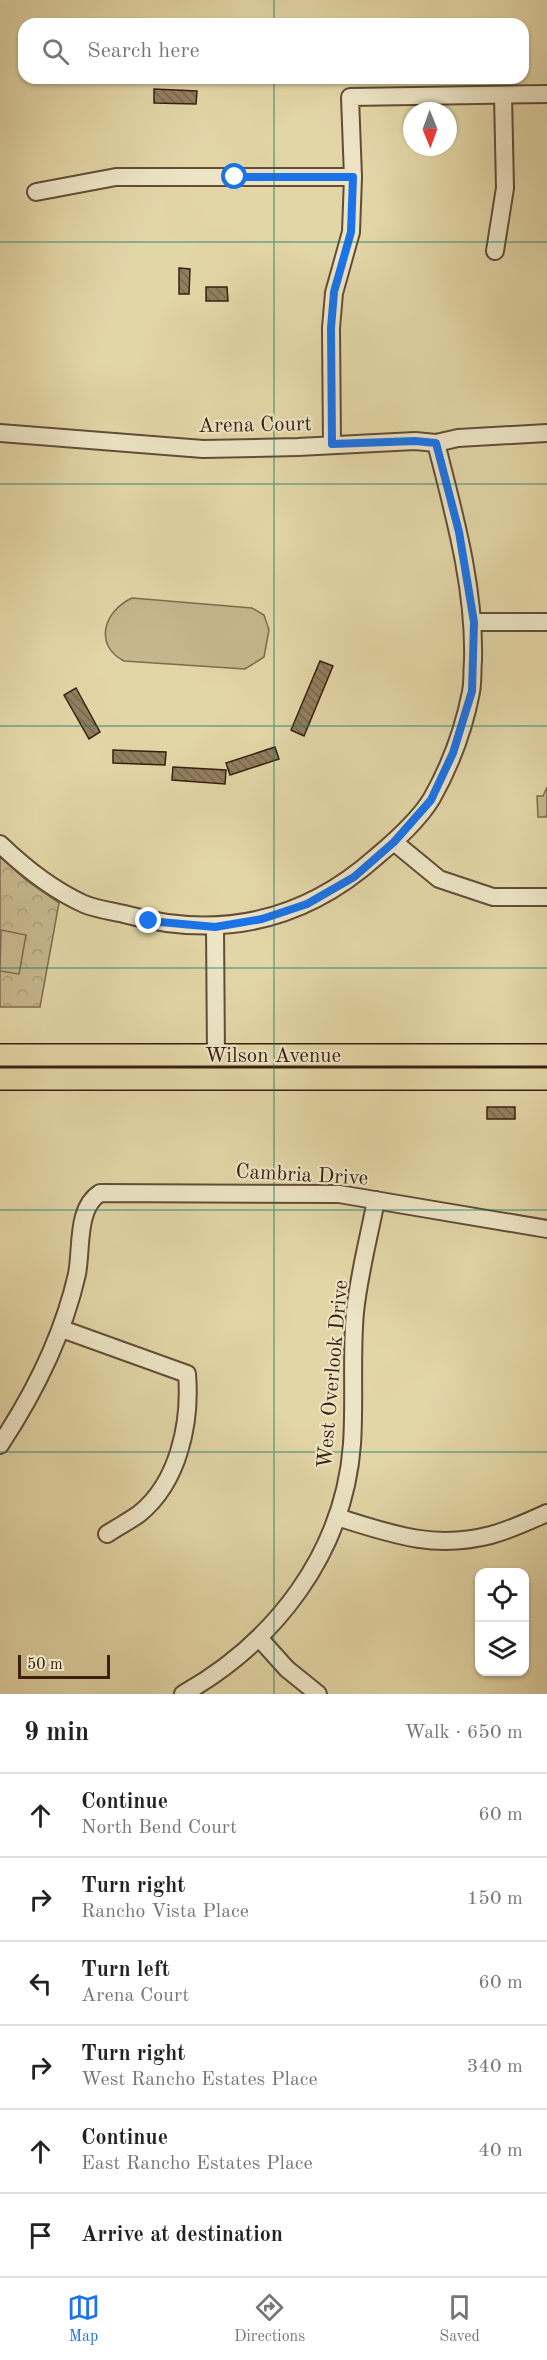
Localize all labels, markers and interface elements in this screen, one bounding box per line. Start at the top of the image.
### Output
search box [18,18,529,84]
icon: search [39,35,72,68]
text: Search here [87,40,200,62]
north arrow [403,102,457,156]
route start [221,163,247,189]
street label: Arena Court [198,414,312,437]
route end [135,907,161,933]
street label: Wilson Avenue [205,1046,341,1067]
street label: Cambria Drive [235,1162,369,1189]
street label: West Overlook Drive [315,1279,352,1469]
map controls [475,1568,529,1676]
button: locate [475,1568,529,1622]
button: layers [475,1622,529,1676]
scale bar [18,1652,110,1680]
text: 50 m [27,1657,63,1673]
text: 9 min [24,1720,89,1746]
text: Walk · 650 m [404,1723,523,1743]
text: Continue [81,1791,168,1813]
icon: ahead [24,1799,57,1832]
text: 60 m [478,1805,523,1825]
text: North Bend Court [81,1818,237,1838]
text: Turn right [81,1875,185,1897]
icon: right [24,1883,57,1916]
text: 150 m [467,1889,523,1909]
text: Rancho Vista Place [81,1902,249,1922]
text: Turn left [81,1959,170,1981]
icon: left [24,1967,57,2000]
text: 60 m [478,1973,523,1993]
text: Arena Court [81,1986,189,2006]
text: Turn right [81,2043,185,2065]
icon: right [24,2051,57,2084]
text: 340 m [467,2057,523,2077]
text: West Rancho Estates Place [81,2070,318,2090]
text: Continue [81,2127,168,2149]
icon: ahead [24,2135,57,2168]
text: 40 m [478,2141,523,2161]
text: East Rancho Estates Place [81,2154,313,2174]
icon: arrive [24,2219,57,2252]
text: Arrive at destination [81,2224,283,2246]
tab: Map [67,2291,100,2347]
tab: Directions [234,2291,305,2347]
tab: Saved [439,2291,480,2347]

